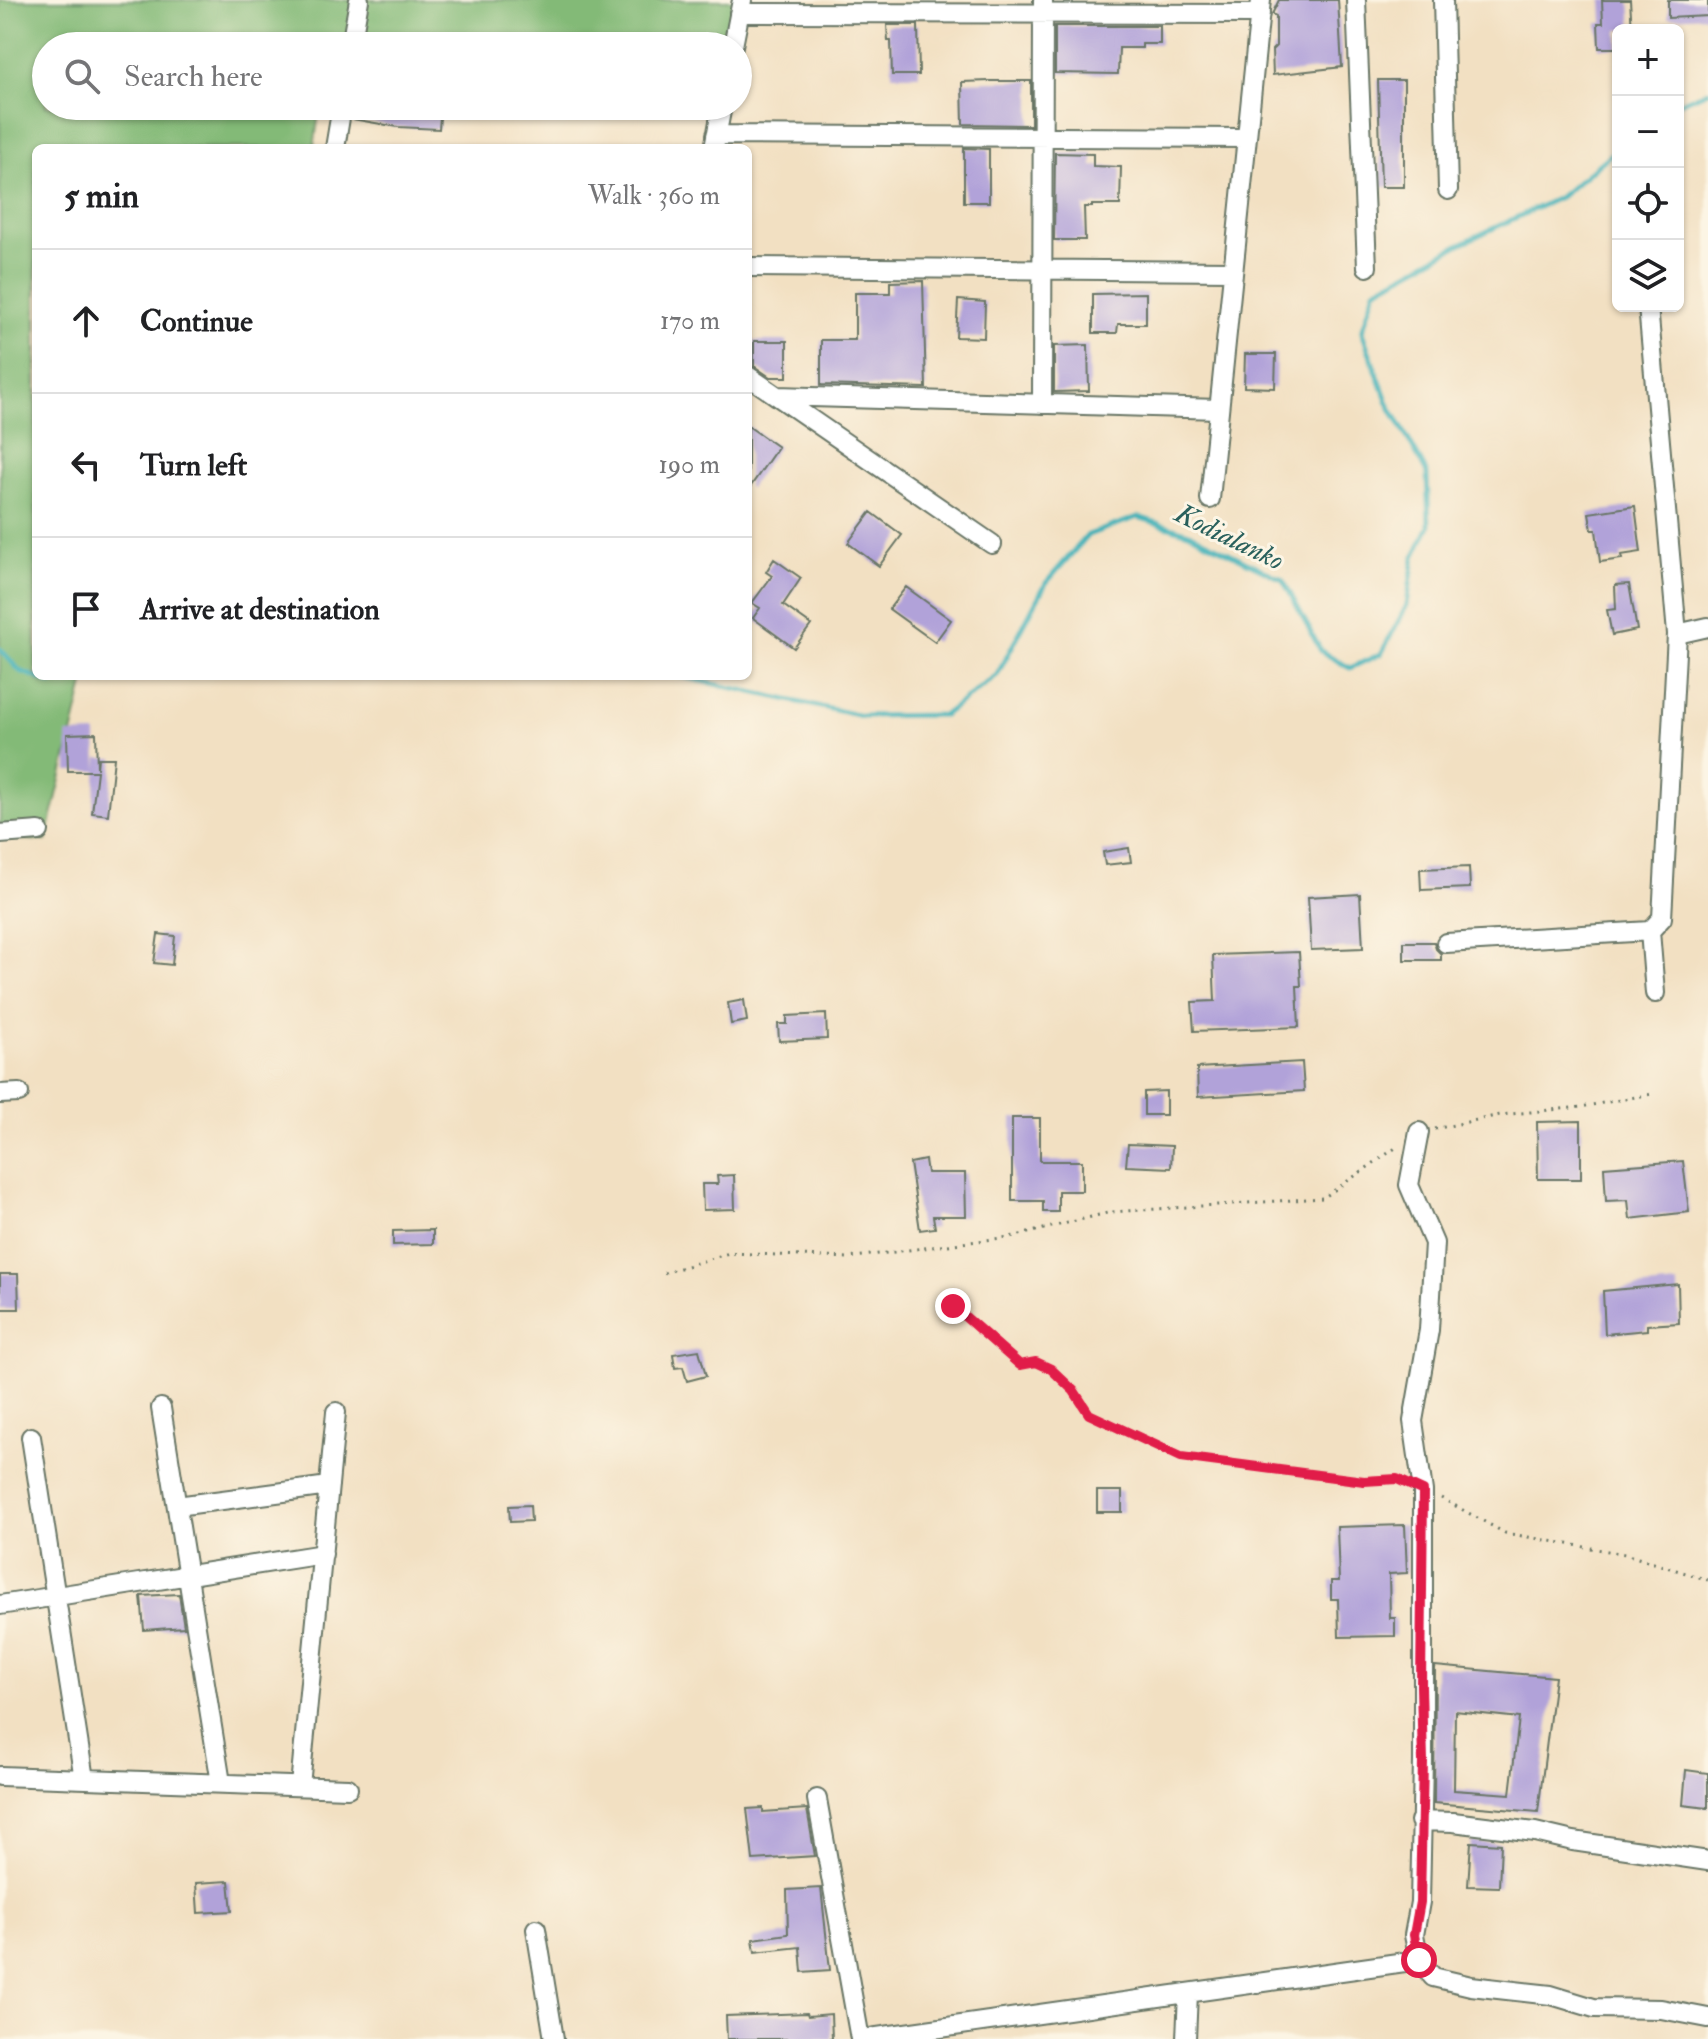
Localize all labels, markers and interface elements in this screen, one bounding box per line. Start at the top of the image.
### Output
map controls [1612,24,1684,312]
button: + [1612,24,1684,96]
search box [32,32,752,120]
icon: search [60,54,104,98]
text: Search here [124,58,263,95]
button: − [1612,96,1684,168]
button: locate [1612,168,1684,240]
text: 5 min [64,175,139,218]
text: Walk · 360 m [588,180,720,212]
button: layers [1612,240,1684,312]
icon: ahead [64,299,108,343]
text: Continue [140,303,253,340]
text: 170 m [660,305,720,337]
icon: left [64,443,108,487]
text: Turn left [140,447,247,484]
text: 190 m [659,449,720,481]
water label: Kodialanko [1168,495,1289,579]
icon: arrive [64,587,108,631]
text: Arrive at destination [140,591,380,628]
route end [935,1288,971,1324]
route start [1401,1942,1437,1978]

